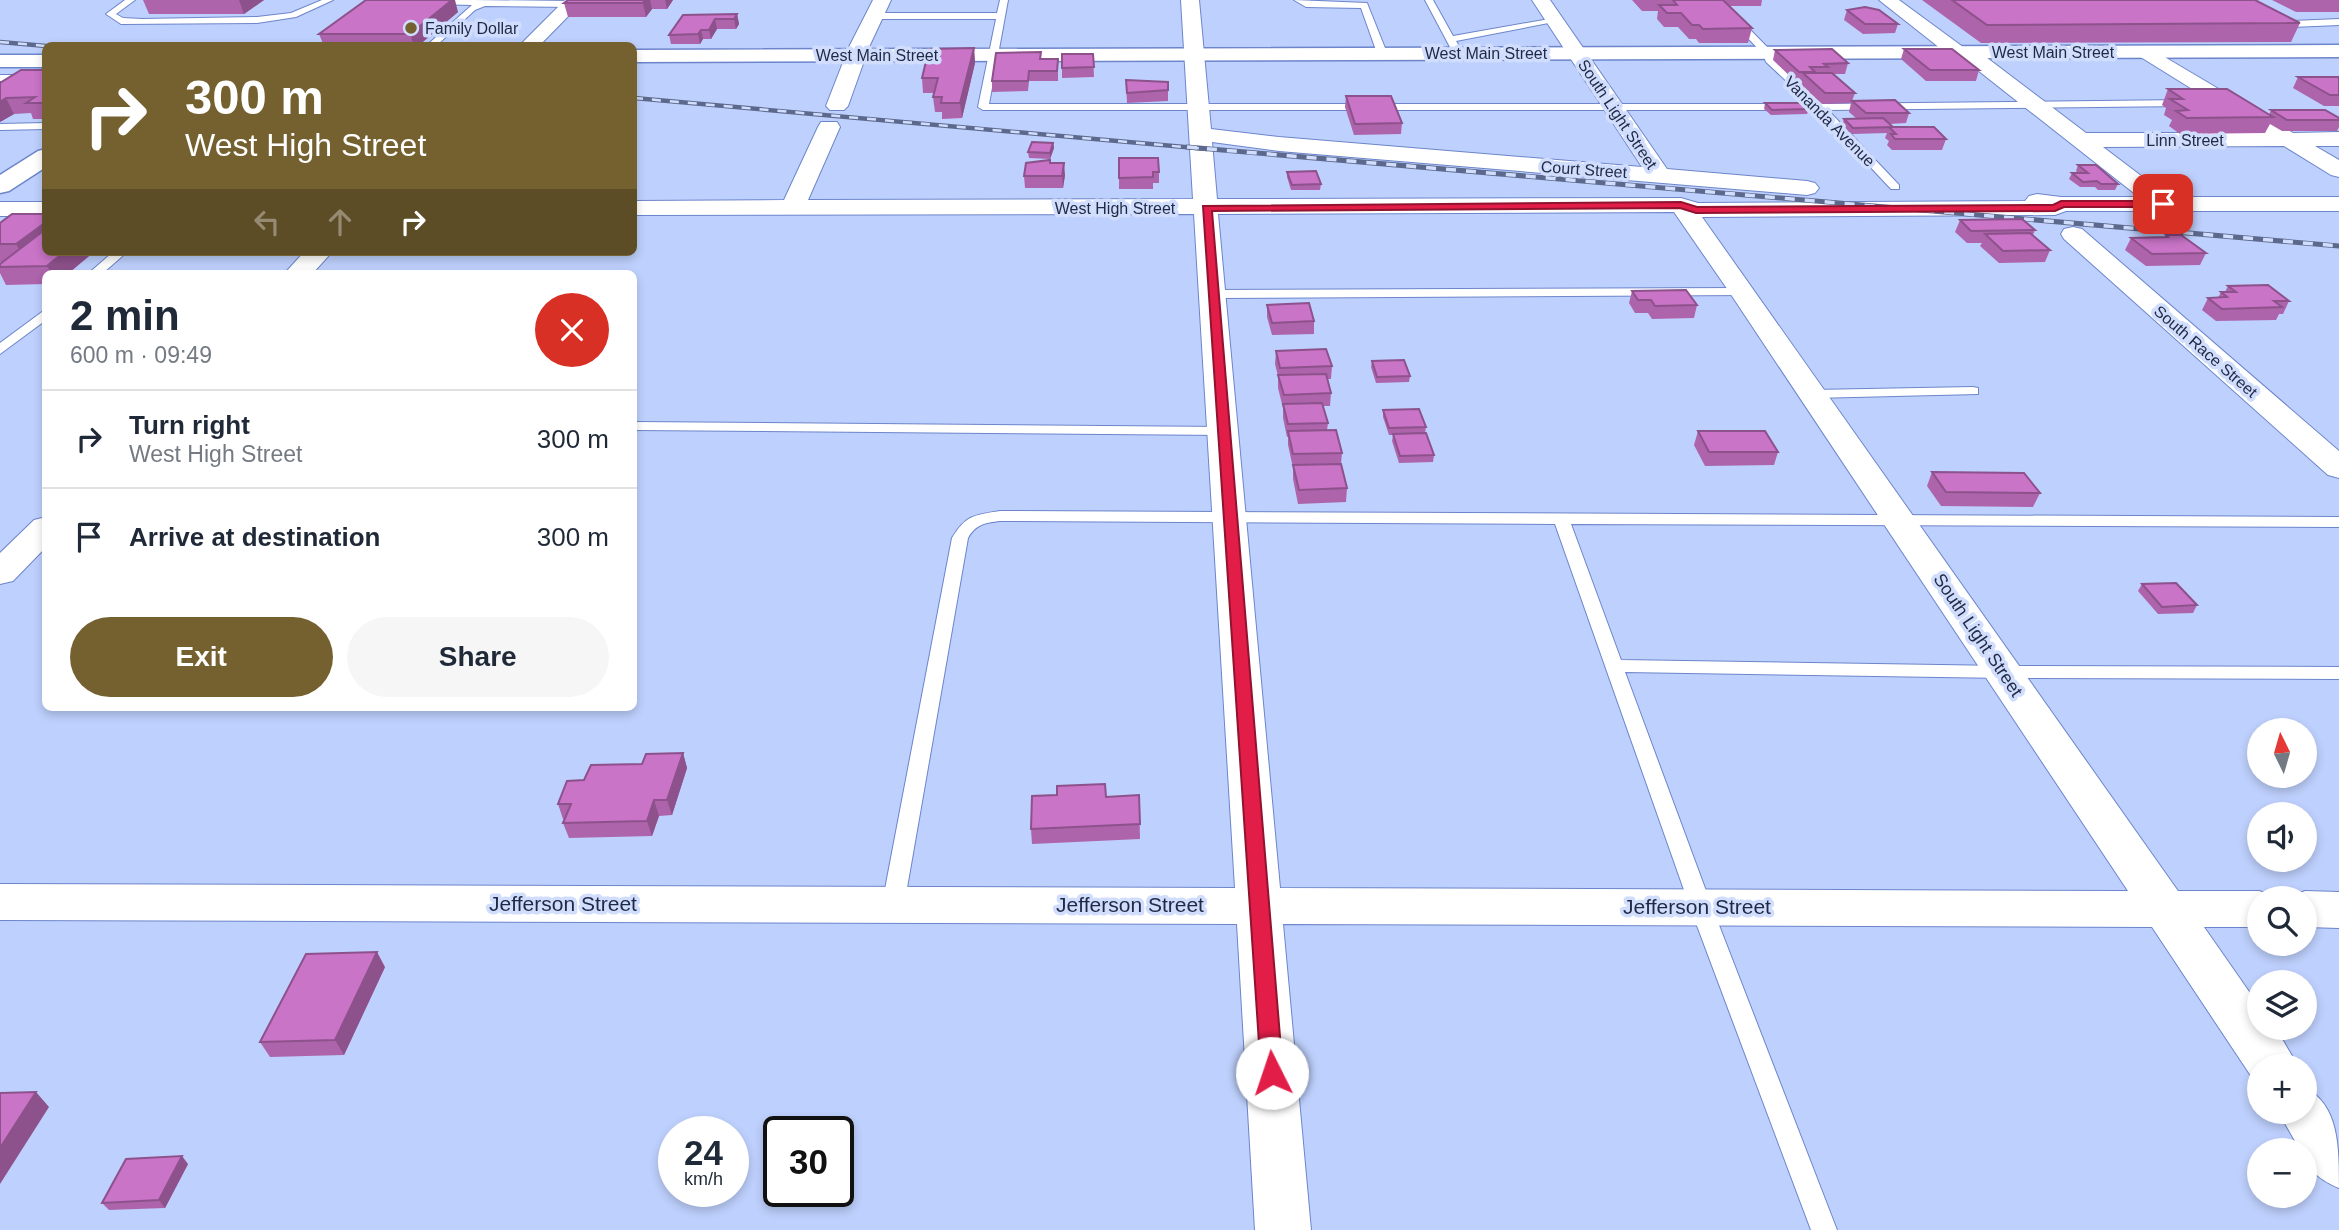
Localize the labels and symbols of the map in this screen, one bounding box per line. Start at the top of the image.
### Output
marker: Family Dollar [403,20,419,36]
place label: Family Dollar [425,20,519,37]
street label: West Main Street [1992,44,2115,61]
street label: West Main Street [1425,45,1548,62]
street label: West Main Street [816,47,939,64]
street label: South Light Street [1575,56,1661,173]
street label: Vananda Avenue [1781,73,1878,170]
street label: Linn Street [2146,132,2224,149]
street label: Court Street [1540,158,1628,181]
pin [2133,174,2193,234]
street label: West High Street [1055,200,1176,217]
street label: South Race Street [2151,302,2261,401]
street label: South Light Street [1929,570,2027,700]
north arrow [2247,718,2317,788]
street label: Jefferson Street [489,892,637,915]
street label: Jefferson Street [1056,893,1204,916]
street label: Jefferson Street [1623,895,1771,918]
position arrow [1235,1036,1309,1110]
speed limit sign: 30 [763,1116,854,1207]

